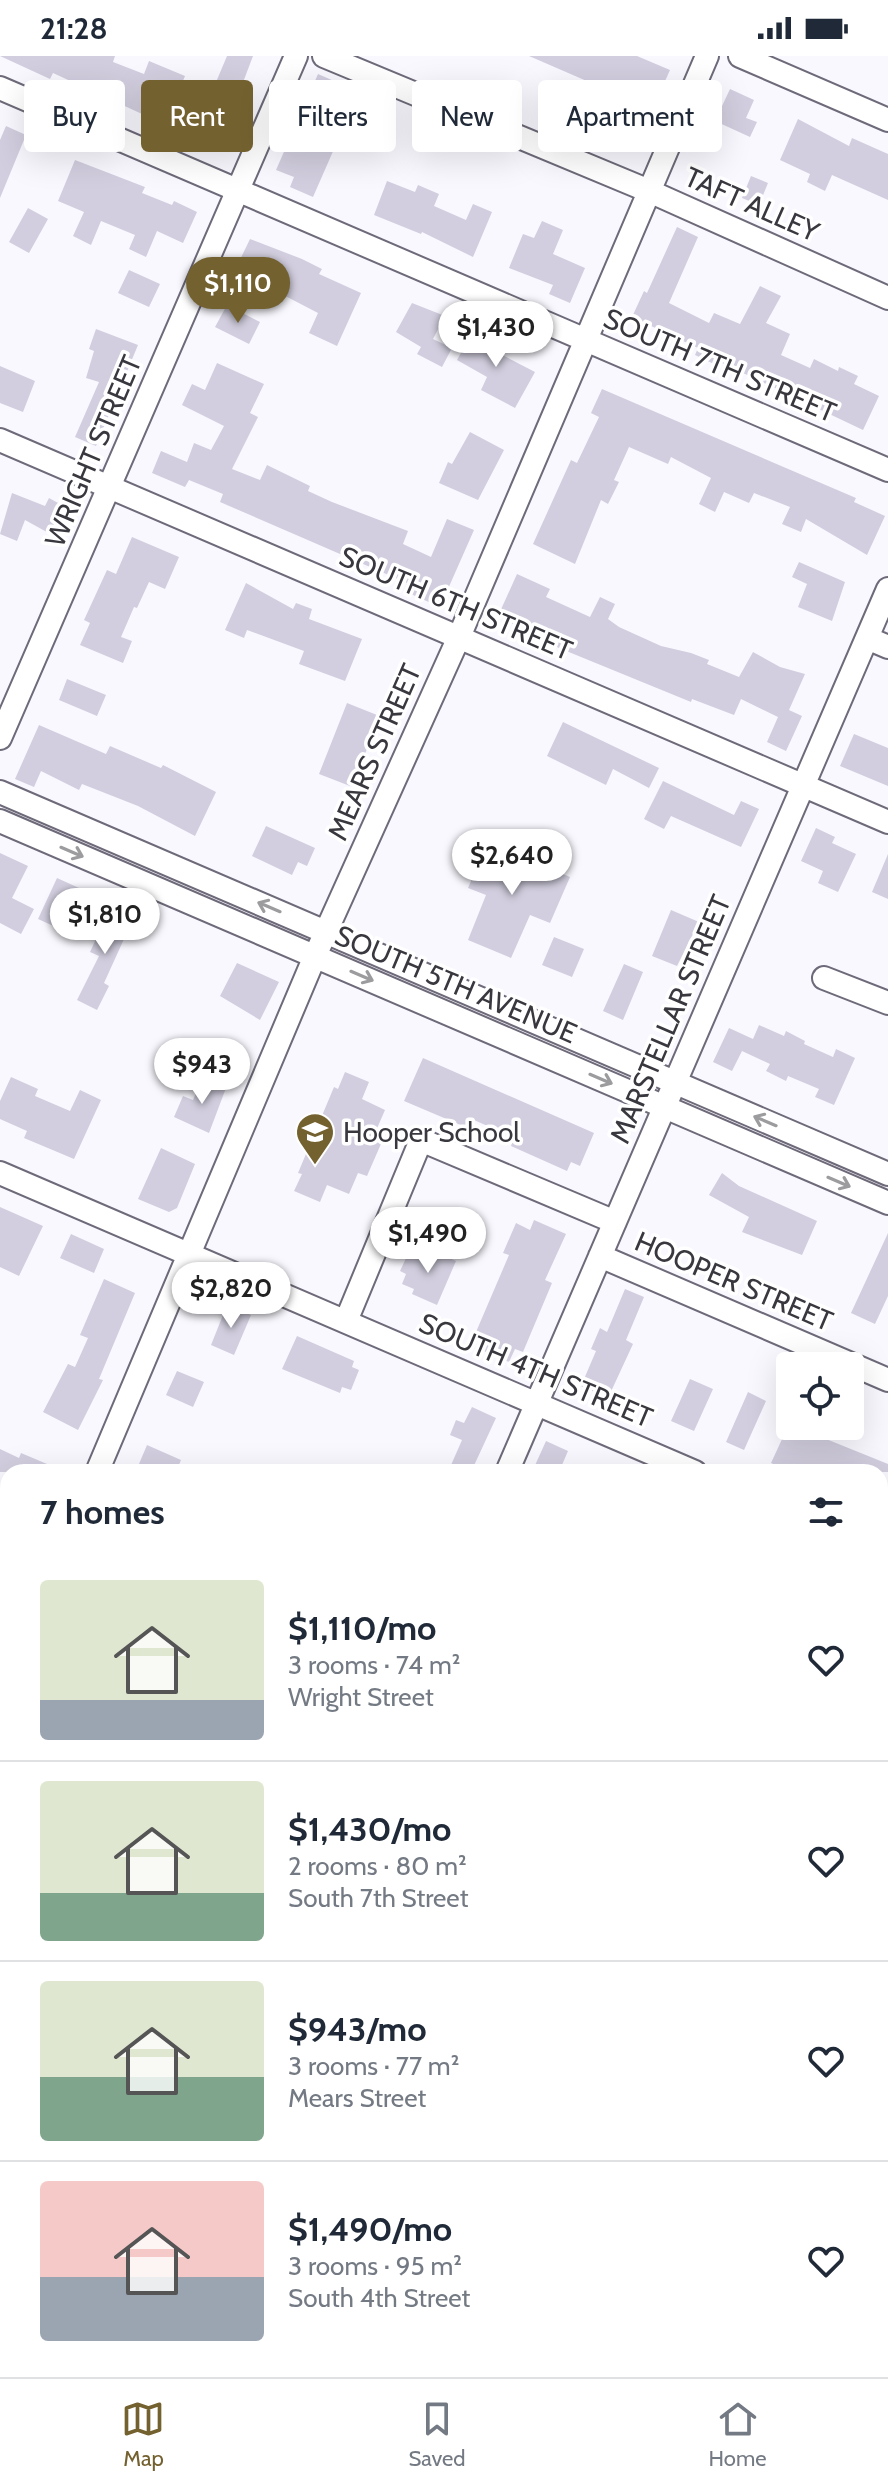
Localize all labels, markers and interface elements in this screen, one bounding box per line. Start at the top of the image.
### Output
text: 21:28 [40,10,108,47]
chip: Buy [24,80,125,152]
chip: Rent [141,80,253,152]
chip: Filters [269,80,396,152]
chip: New [412,80,522,152]
chip: Apartment [538,80,722,152]
street label: TAFT ALLEY [680,159,825,249]
pin: $1,110 [173,257,303,325]
text: $1,110 [204,267,272,299]
pin: $1,430 [431,301,561,369]
street label: SOUTH 7TH STREET [599,301,841,429]
text: $1,430 [456,311,536,343]
street label: WRIGHT STREET [37,350,149,552]
street label: SOUTH 6TH STREET [335,539,578,667]
street label: MEARS STREET [320,659,428,845]
pin: $2,640 [447,829,577,897]
text: $2,640 [470,839,554,871]
one-way arrow [59,845,84,860]
pin: $1,810 [40,888,170,956]
street label: MARSTELLAR STREET [602,890,738,1148]
text: $1,810 [68,898,142,930]
one-way arrow [257,899,282,914]
street label: SOUTH 5TH AVENUE [330,918,582,1050]
one-way arrow [349,970,374,985]
pin: $943 [155,1038,249,1106]
text: $943 [172,1048,232,1080]
one-way arrow [588,1073,613,1088]
school or university icon: Hooper School [294,1111,336,1166]
one-way arrow [753,1113,777,1128]
place label: Hooper School [343,1115,520,1149]
one-way arrow [827,1176,851,1191]
pin: $1,490 [363,1207,493,1275]
text: $1,490 [388,1217,468,1249]
street label: HOOPER STREET [630,1224,838,1338]
pin: $2,820 [166,1262,296,1330]
text: $2,820 [190,1272,272,1304]
street label: SOUTH 4TH STREET [414,1306,658,1435]
map controls [776,1352,864,1440]
button: locate [776,1352,864,1440]
icon: filters [804,1490,848,1534]
text: 7 homes [40,1491,165,1533]
text: $1,110/mo [288,1607,436,1649]
icon: home [104,1612,200,1708]
icon: heart [804,1638,848,1682]
text: 3 rooms · 74 m² [288,1649,460,1681]
text: Wright Street [288,1681,434,1713]
text: $1,430/mo [288,1808,451,1850]
icon: home [104,1813,200,1909]
icon: heart [804,1839,848,1883]
text: 2 rooms · 80 m² [288,1850,467,1882]
text: South 7th Street [288,1882,468,1914]
text: $943/mo [288,2008,427,2050]
icon: home [104,2013,200,2109]
icon: heart [804,2039,848,2083]
text: 3 rooms · 77 m² [288,2050,459,2082]
text: Mears Street [288,2082,426,2114]
text: $1,490/mo [288,2208,452,2250]
icon: home [104,2213,200,2309]
icon: heart [804,2239,848,2283]
text: 3 rooms · 95 m² [288,2250,462,2282]
text: South 4th Street [288,2282,470,2314]
tab: Map [121,2397,165,2472]
tab: Saved [408,2397,466,2472]
tab: Home [709,2397,766,2472]

